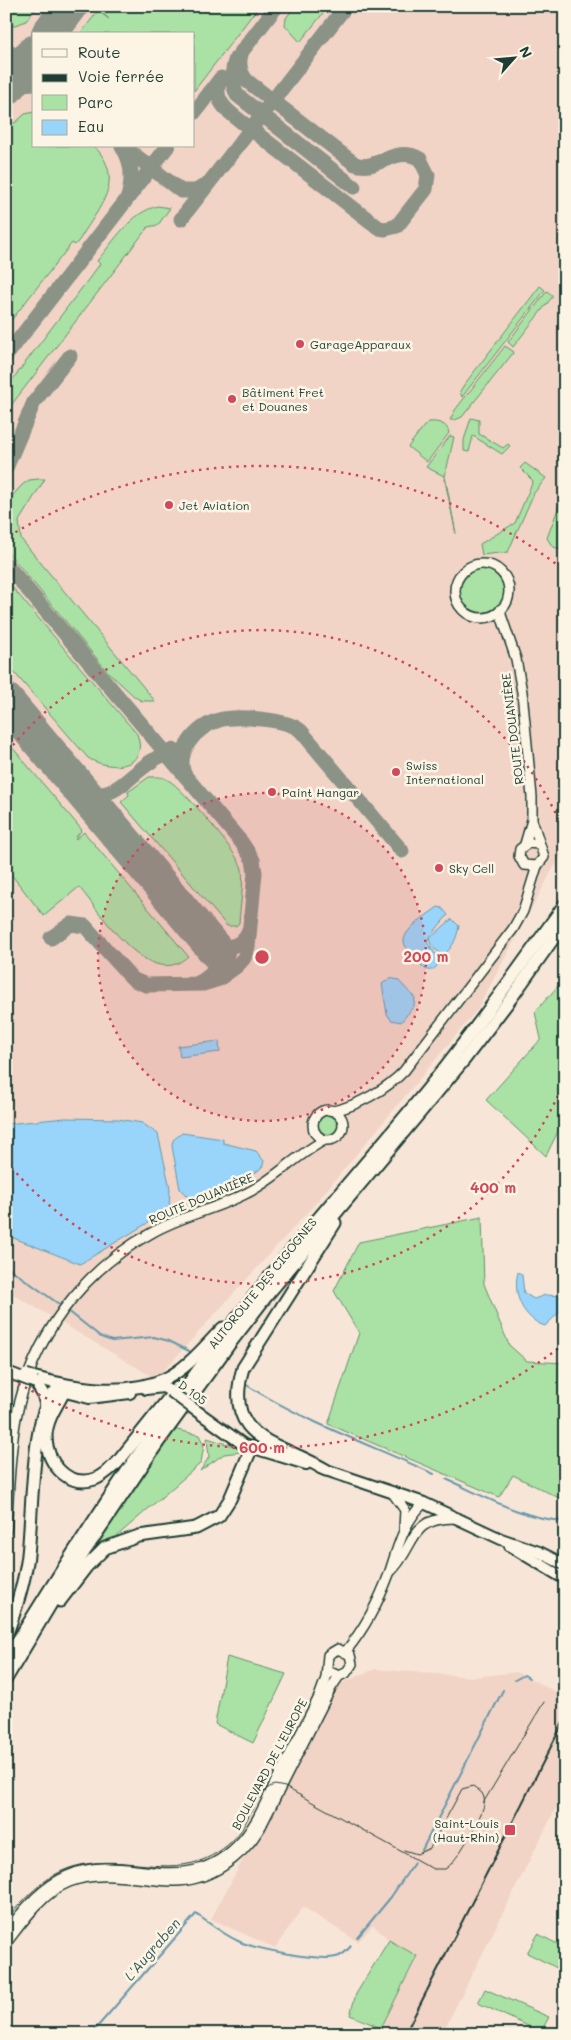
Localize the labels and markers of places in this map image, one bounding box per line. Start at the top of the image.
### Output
place label: GarageApparaux [310,336,411,352]
marker: GarageApparaux [294,338,306,350]
place label: Bâtiment Fret et Douanes [242,384,324,414]
marker: Bâtiment Fret et Douanes [226,393,238,405]
place label: Jet Aviation [179,497,249,513]
marker: Jet Aviation [163,499,175,511]
place label: Swiss International [406,757,484,787]
marker: Swiss International [390,766,402,778]
place label: Paint Hangar [282,784,359,800]
marker: Paint Hangar [266,786,278,798]
place label: Sky Cell [449,860,494,876]
marker: Sky Cell [433,862,445,874]
centre of rings [253,948,271,966]
place label: Saint-Louis (Haut-Rhin) [433,1815,499,1845]
marker: Saint-Louis (Haut-Rhin) [503,1823,517,1837]

